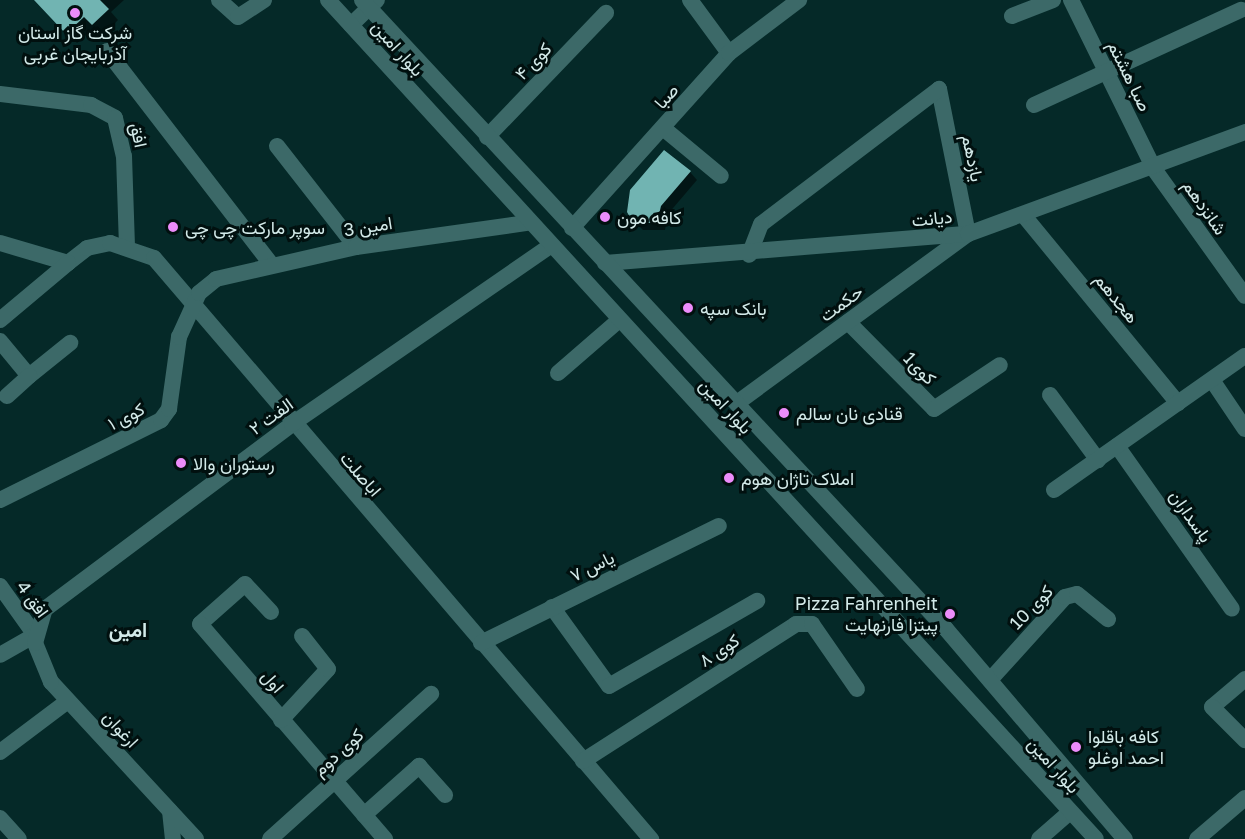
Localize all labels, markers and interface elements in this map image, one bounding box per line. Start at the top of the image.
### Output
marker: شرکت گاز استان آذربایجان غربی [68,6,82,20]
street label: بلوار امین [367,16,429,80]
place label: شرکت گاز استان آذربایجان غربی [18,22,132,64]
street label: صبا هشتم [1104,37,1156,115]
street label: کوی ۴ [510,38,556,84]
street label: صبا [649,79,683,113]
street label: افق [126,121,152,149]
street label: یازدهم [957,132,989,184]
street label: شانزدهم [1178,175,1232,239]
street label: دیانت [911,205,953,231]
place label: کافه مون [617,206,682,228]
marker: کافه مون [598,210,612,224]
street label: امین 3 [342,212,394,240]
place label: سوپر مارکت چی چی [185,216,325,238]
marker: سوپر مارکت چی چی [166,220,180,234]
street label: هجدهم [1090,269,1144,327]
street label: حکمت [815,280,867,326]
place label: بانک سپه [700,297,767,319]
marker: بانک سپه [681,301,695,315]
street label: کوی1 [899,347,941,389]
street label: بلوار امین [695,374,757,438]
street label: الفت ۲ [245,393,297,439]
street label: کوی ۱ [104,398,148,434]
place label: قنادی نان سالم [796,402,903,424]
marker: قنادی نان سالم [777,406,791,420]
street label: اباصلت [336,447,386,501]
place label: رستوران والا [193,452,275,474]
marker: رستوران والا [174,456,188,470]
place label: املاک تاژان هوم [741,467,854,489]
marker: املاک تاژان هوم [722,471,736,485]
street label: پاسداران [1165,485,1217,547]
street label: یاس ۷ [566,546,618,586]
street label: افق 4 [12,576,54,622]
street label: کوی 10 [1005,580,1057,634]
place label: Pizza Fahrenheit پیتزا فارنهایت [795,593,938,636]
marker: Pizza Fahrenheit پیتزا فارنهایت [943,607,957,621]
district label: امین [109,617,147,641]
street label: کوی ۸ [695,629,743,671]
street label: اول [257,665,289,697]
street label: ارغوان [99,706,143,752]
street label: کوی دوم [308,724,368,780]
place label: کافه باقلوا احمد اوغلو [1088,726,1164,768]
street label: بلوار امین [1023,733,1085,797]
marker: کافه باقلوا احمد اوغلو [1069,740,1083,754]

